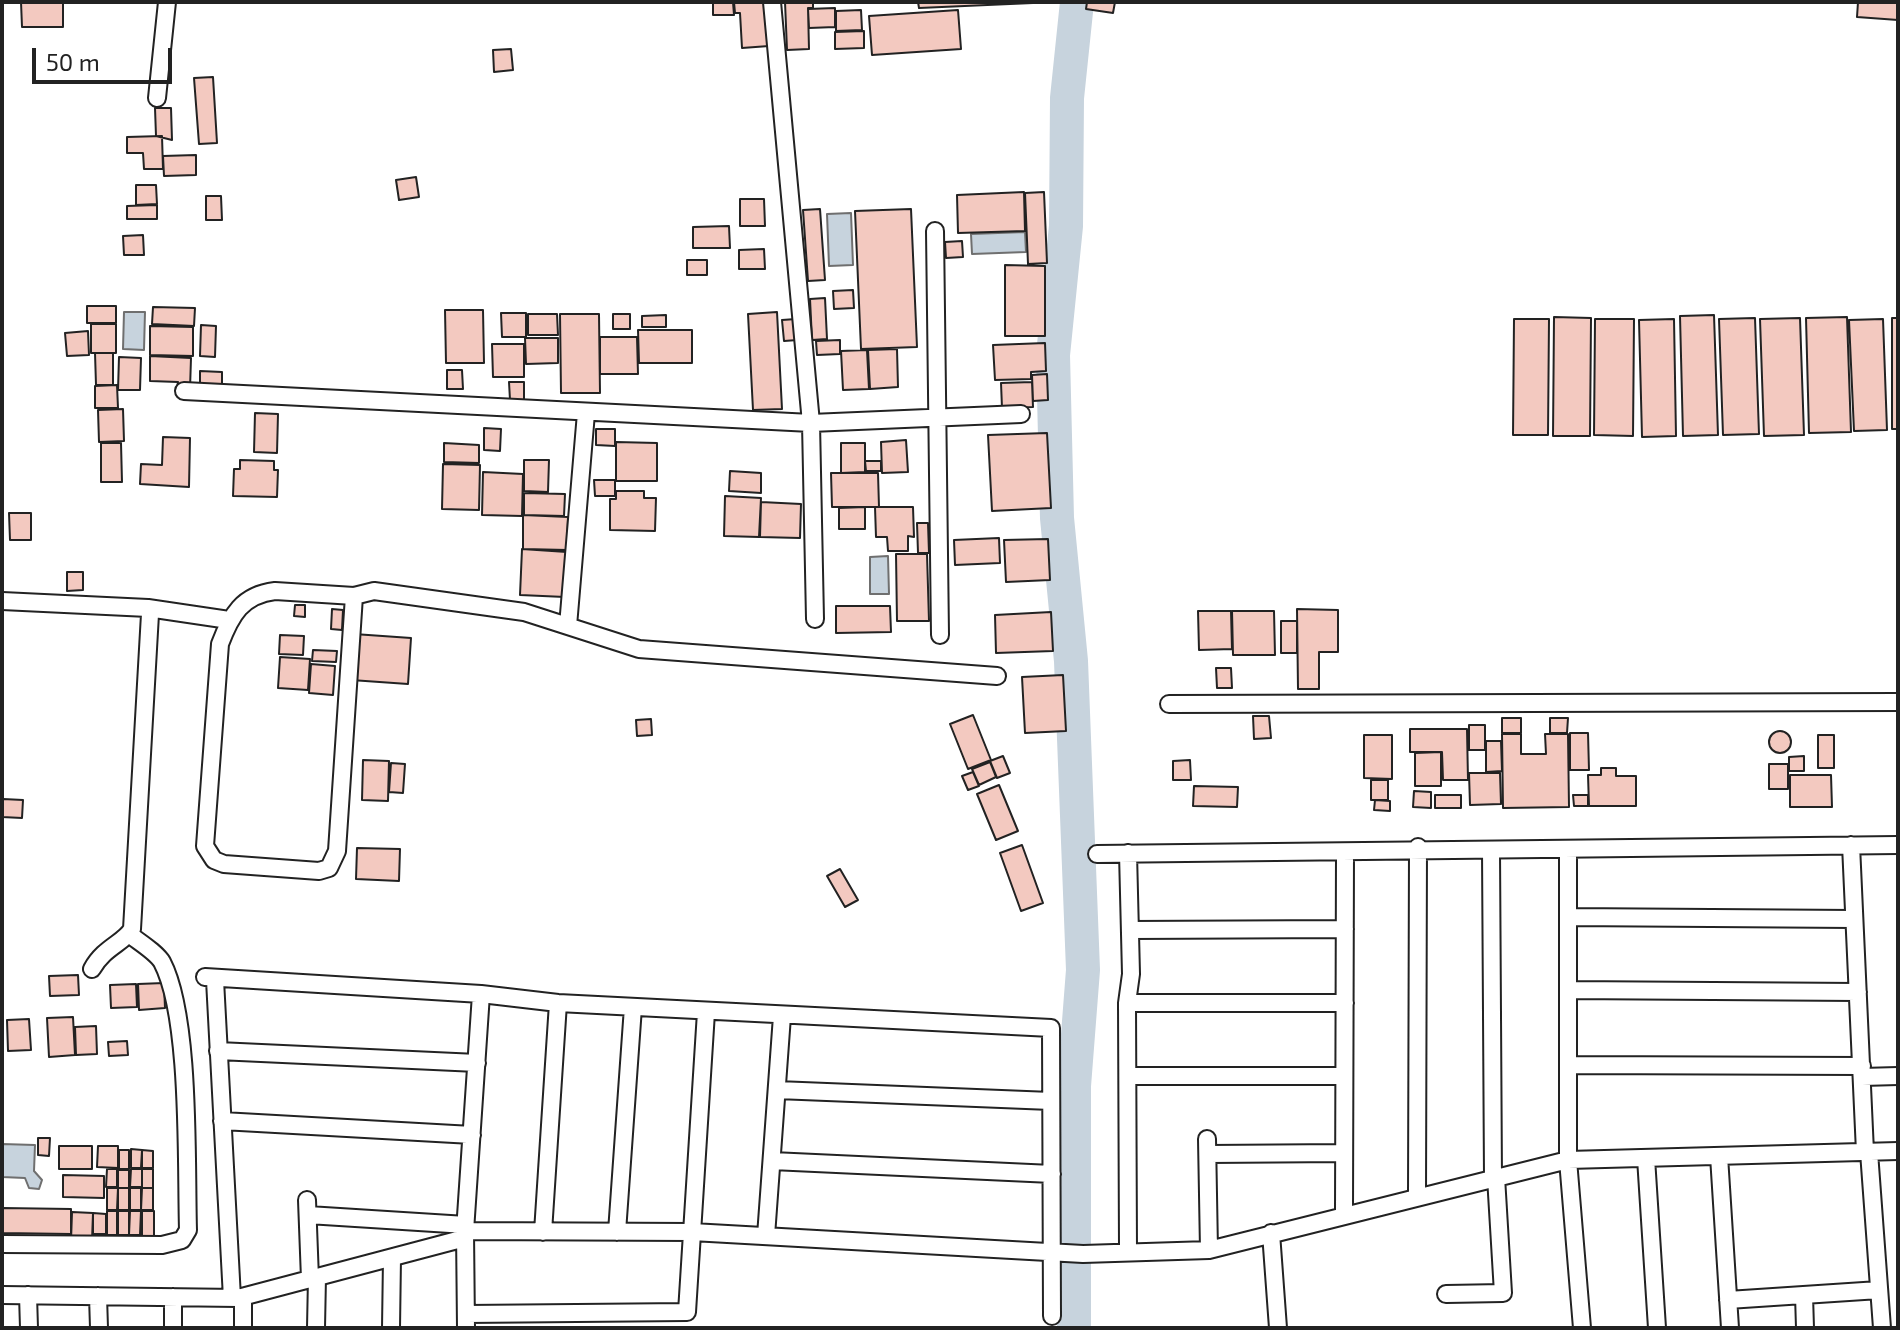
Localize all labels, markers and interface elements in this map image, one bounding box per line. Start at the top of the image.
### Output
scale bar [36,32,176,82]
text: 50 m [46,47,100,76]

